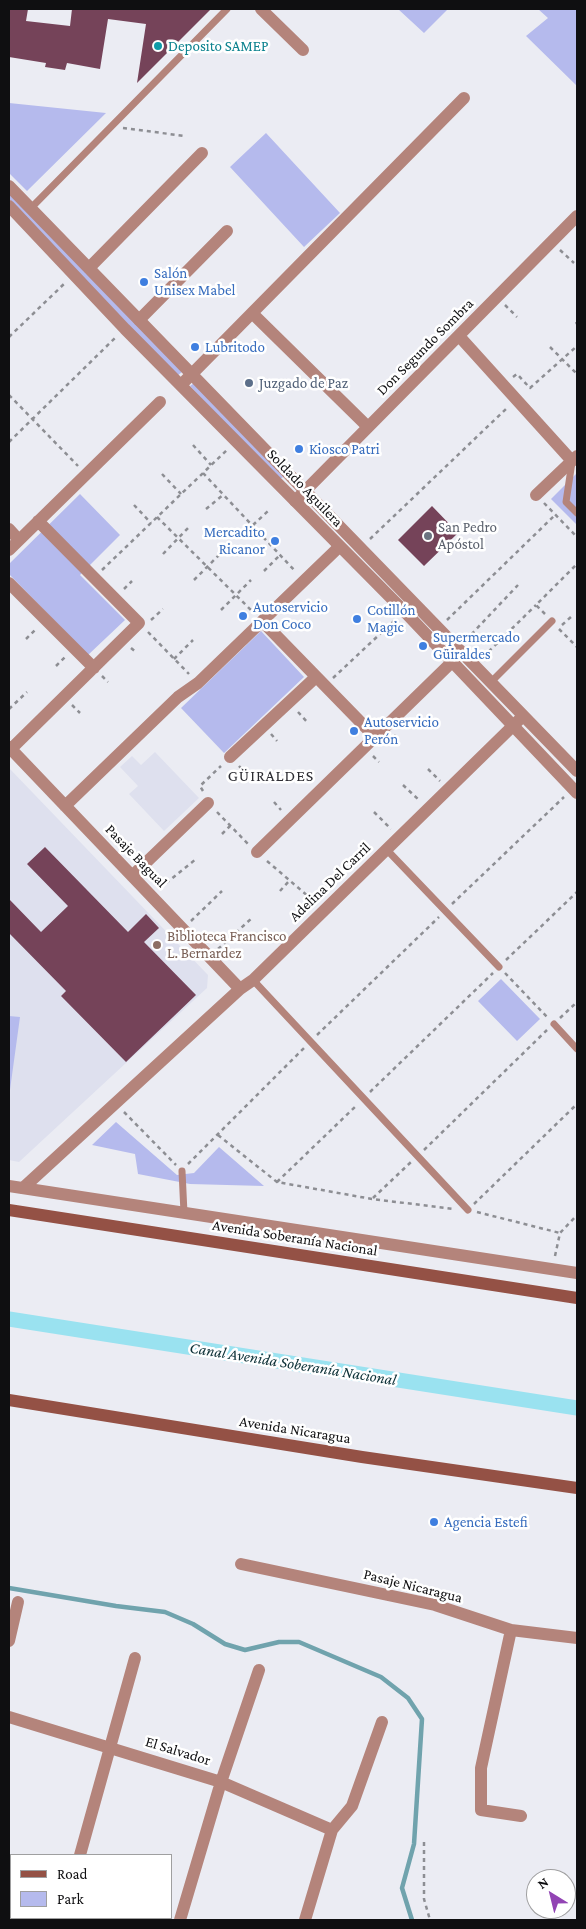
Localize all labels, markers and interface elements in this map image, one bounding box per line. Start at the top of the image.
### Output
place label: Deposito SAMEP [168,37,268,55]
marker: Deposito SAMEP [152,40,164,52]
place label: Salón Unisex Mabel [154,264,236,299]
marker: Salón Unisex Mabel [138,276,150,288]
street label: Don Segundo Sombra [373,295,477,399]
place label: Lubritodo [205,338,265,356]
marker: Lubritodo [189,341,201,353]
place label: Juzgado de Paz [259,374,348,392]
marker: Juzgado de Paz [243,377,255,389]
place label: Kiosco Patri [309,440,380,458]
marker: Kiosco Patri [293,443,305,455]
street label: Soldado Aguilera [263,445,347,531]
place label: San Pedro Apóstol [438,518,497,553]
place label: Mercadito Ricanor [204,523,265,558]
marker: San Pedro Apóstol [422,530,434,542]
marker: Mercadito Ricanor [269,535,281,547]
place label: Autoservicio Don Coco [253,598,328,633]
place label: Cotillón Magic [367,601,415,636]
marker: Autoservicio Don Coco [237,610,249,622]
marker: Cotillón Magic [351,613,363,625]
place label: Supermercado Güiraldes [433,628,520,663]
marker: Supermercado Güiraldes [417,640,429,652]
place label: Autoservicio Perón [364,713,439,748]
marker: Autoservicio Perón [348,725,360,737]
district label: GÜIRALDES [227,766,315,786]
street label: Pasaje Bagual [101,820,171,892]
street label: Adelina Del Carril [286,839,374,925]
place label: Biblioteca Francisco L. Bernardez [167,927,287,962]
marker: Biblioteca Francisco L. Bernardez [151,939,163,951]
street label: Avenida Soberanía Nacional [211,1216,379,1260]
water label: Canal Avenida Soberanía Nacional [188,1338,398,1390]
street label: Avenida Nicaragua [238,1412,352,1448]
place label: Agencia Estefi [444,1513,528,1531]
marker: Agencia Estefi [428,1516,440,1528]
street label: Pasaje Nicaragua [362,1565,464,1607]
street label: El Salvador [143,1733,213,1769]
legend [10,1854,172,1919]
text: Road [57,1866,87,1882]
north arrow [526,1869,576,1919]
text: N [534,1873,551,1892]
text: Park [57,1891,84,1907]

